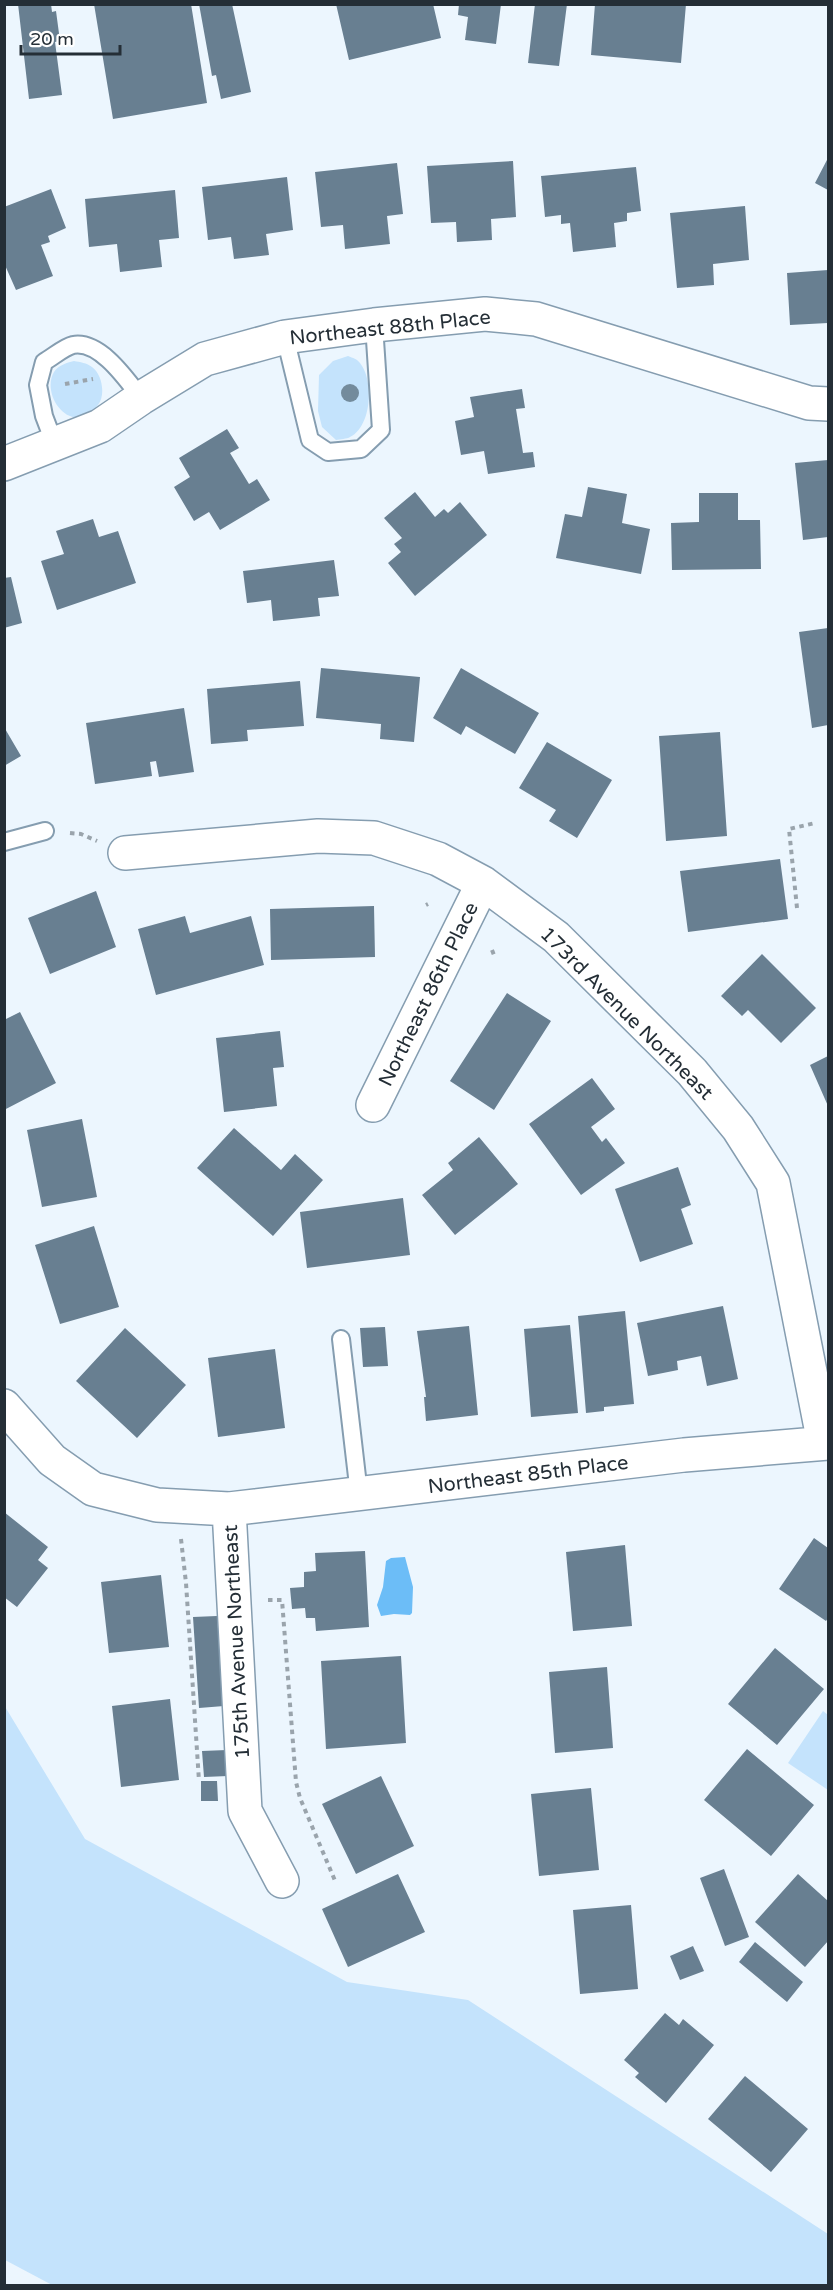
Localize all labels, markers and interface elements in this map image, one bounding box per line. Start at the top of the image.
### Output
scale bar [21,18,120,56]
text: 20 m [30,28,74,50]
street label: Northeast 88th Place [288,306,492,350]
street label: Northeast 86th Place [374,898,484,1090]
street label: 173rd Avenue Northeast [535,922,718,1105]
street label: Northeast 85th Place [426,1451,630,1499]
street label: 175th Avenue Northeast [219,1524,255,1760]

